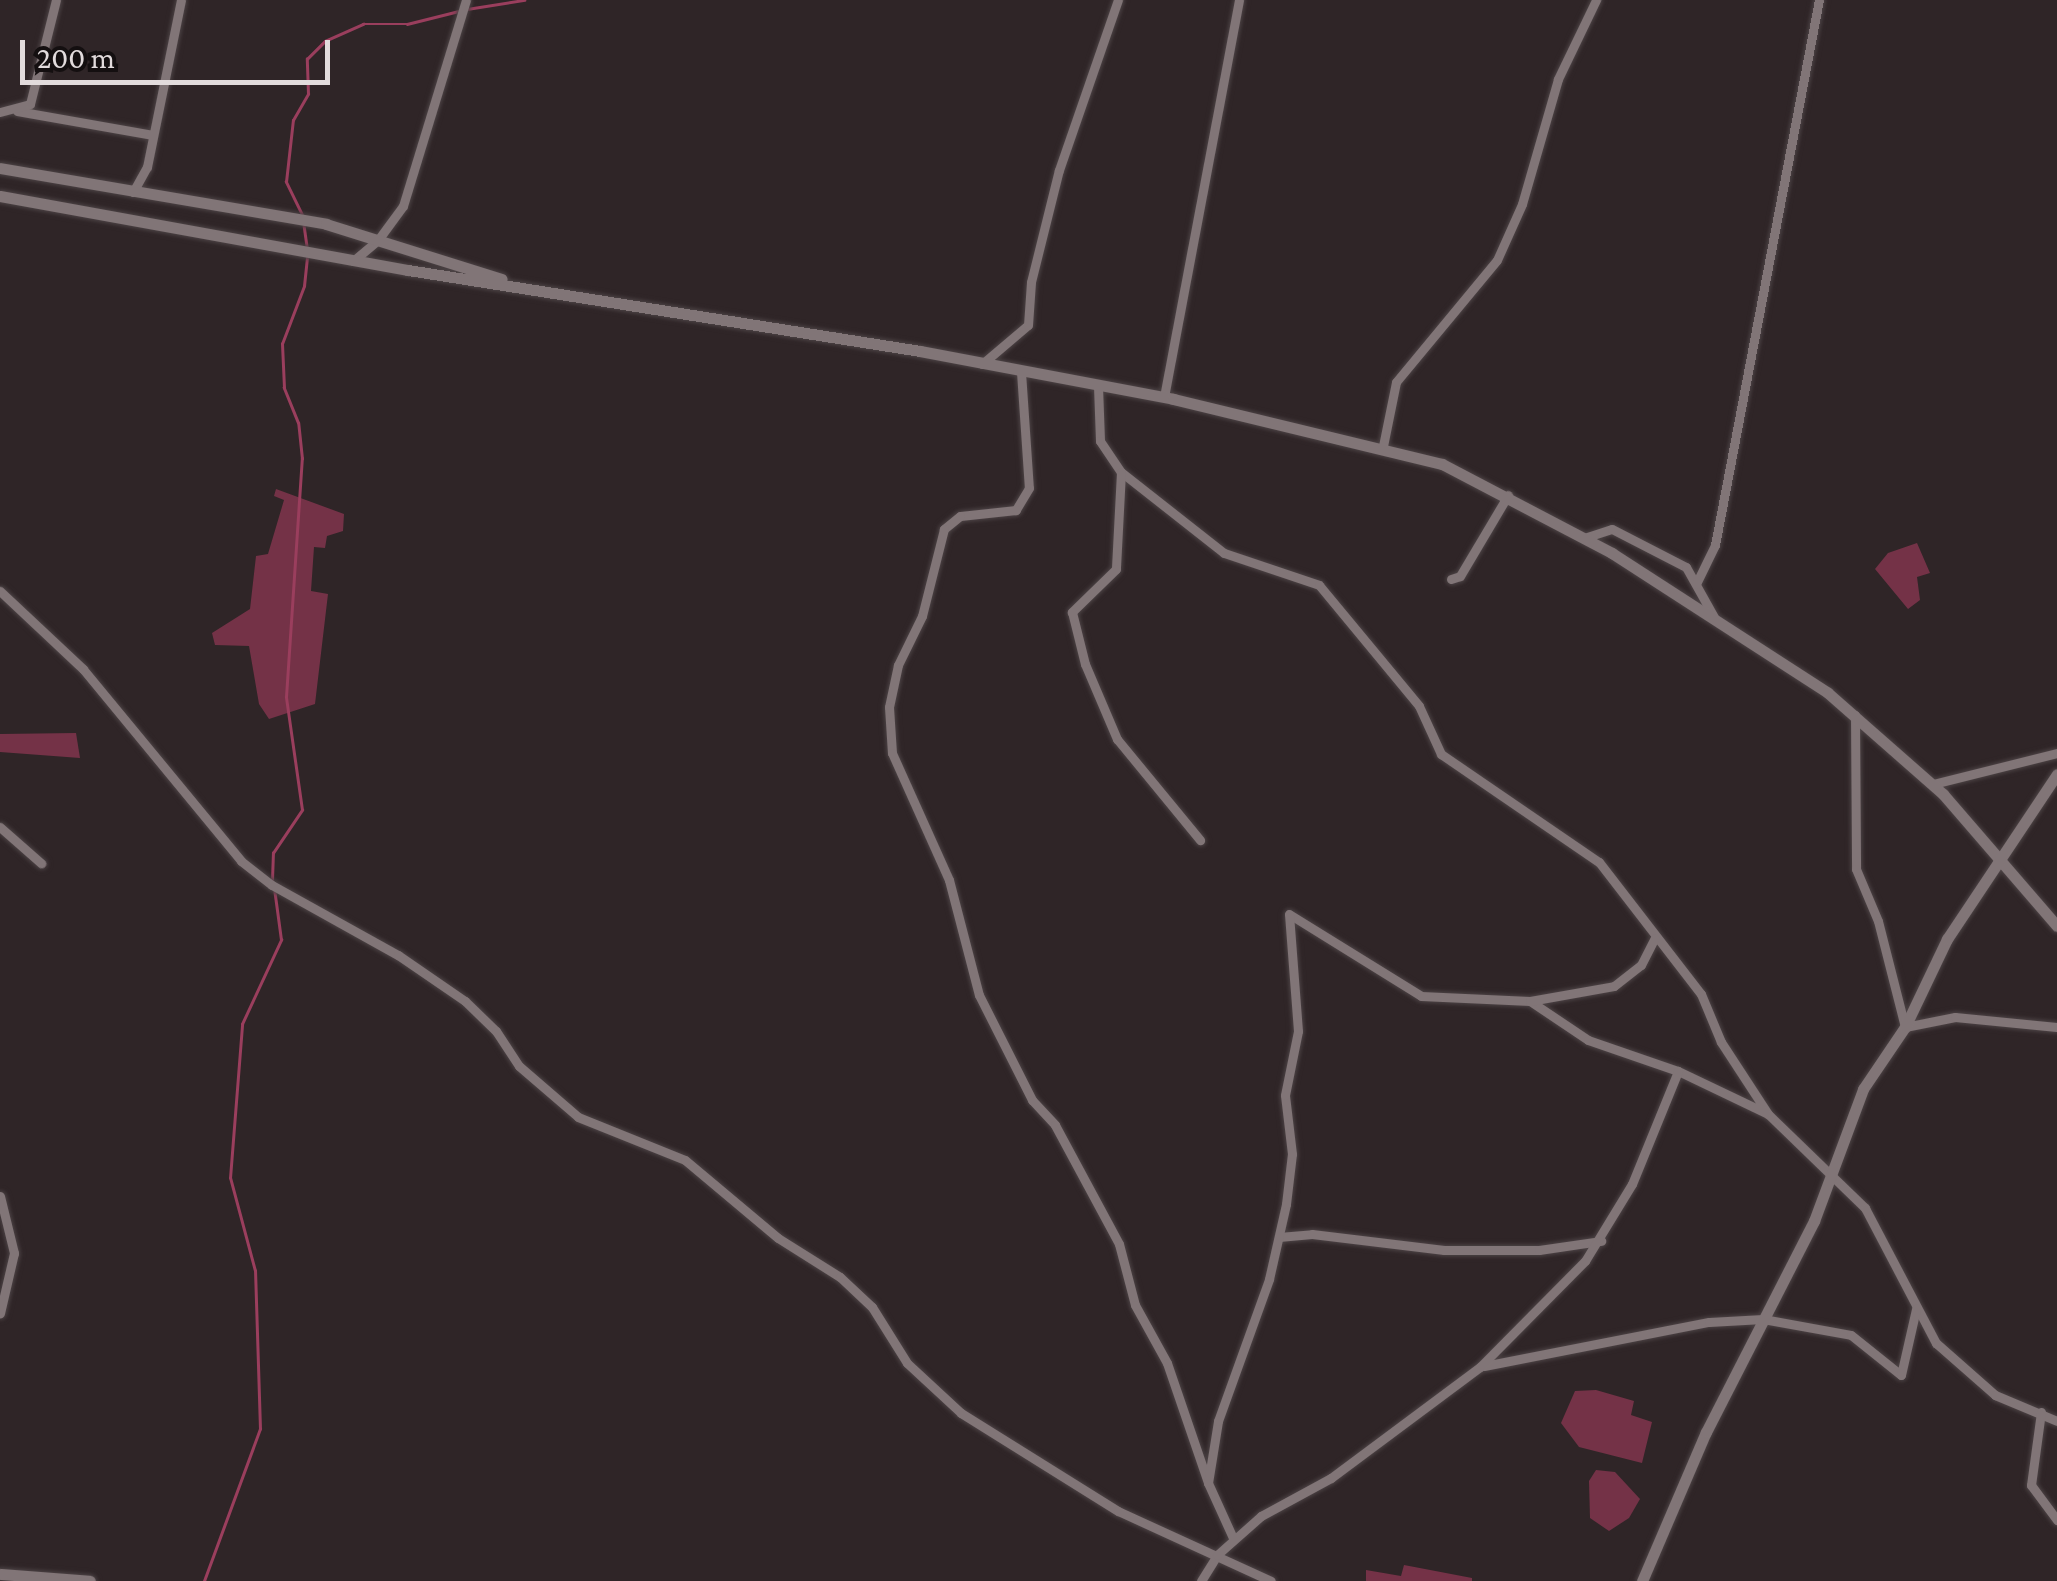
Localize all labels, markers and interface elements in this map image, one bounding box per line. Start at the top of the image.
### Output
scale bar [25,20,335,82]
text: 200 m [37,41,115,74]

